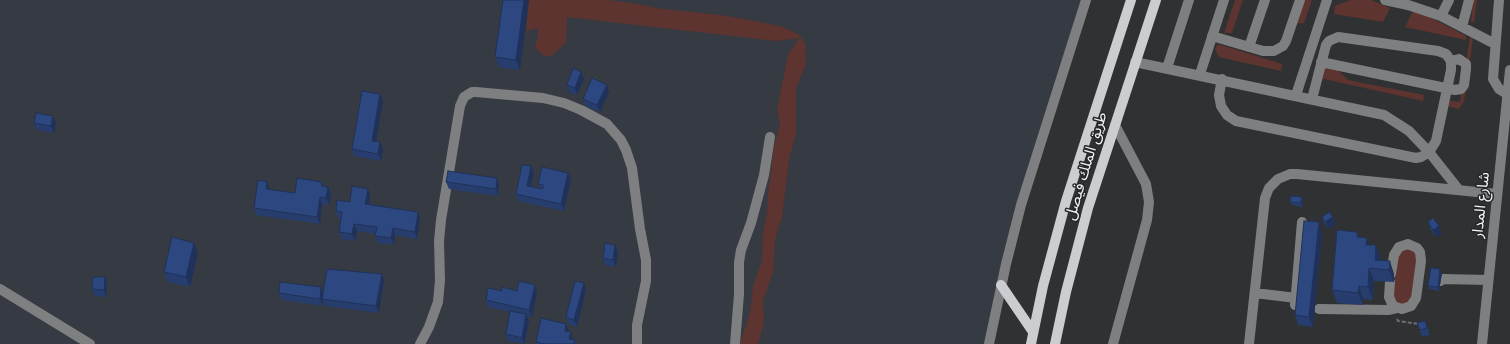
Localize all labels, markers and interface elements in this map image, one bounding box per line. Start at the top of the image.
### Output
street label: طريق الملك فيصل [1061,110,1111,222]
street label: شارع المدار [1469,171,1493,239]

